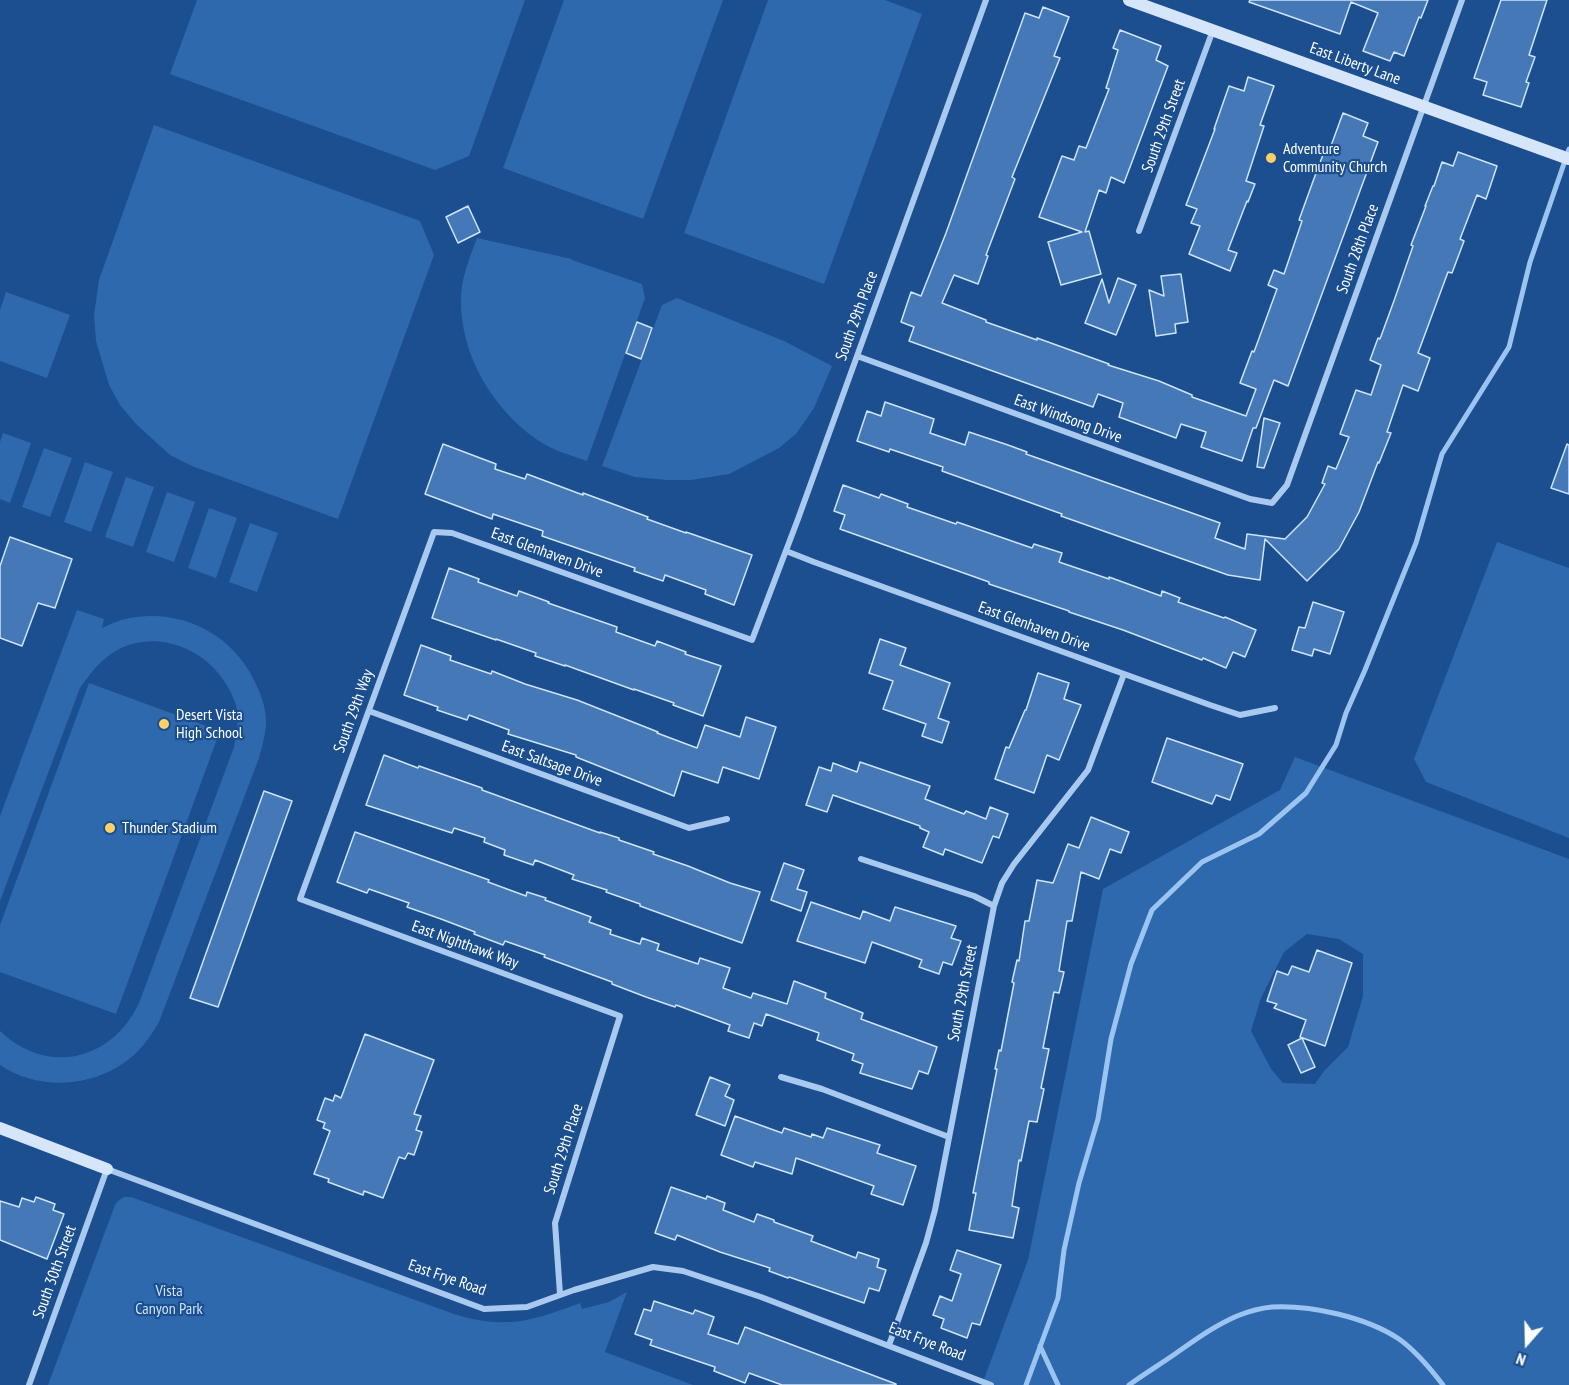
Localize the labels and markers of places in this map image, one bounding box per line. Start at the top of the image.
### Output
place label: Adventure Community Church [1283,139,1387,177]
marker: Adventure Community Church [1264,151,1278,165]
place label: Desert Vista High School [176,705,243,743]
marker: Desert Vista High School [157,717,171,731]
place label: Thunder Stadium [122,818,217,838]
marker: Thunder Stadium [103,821,117,835]

